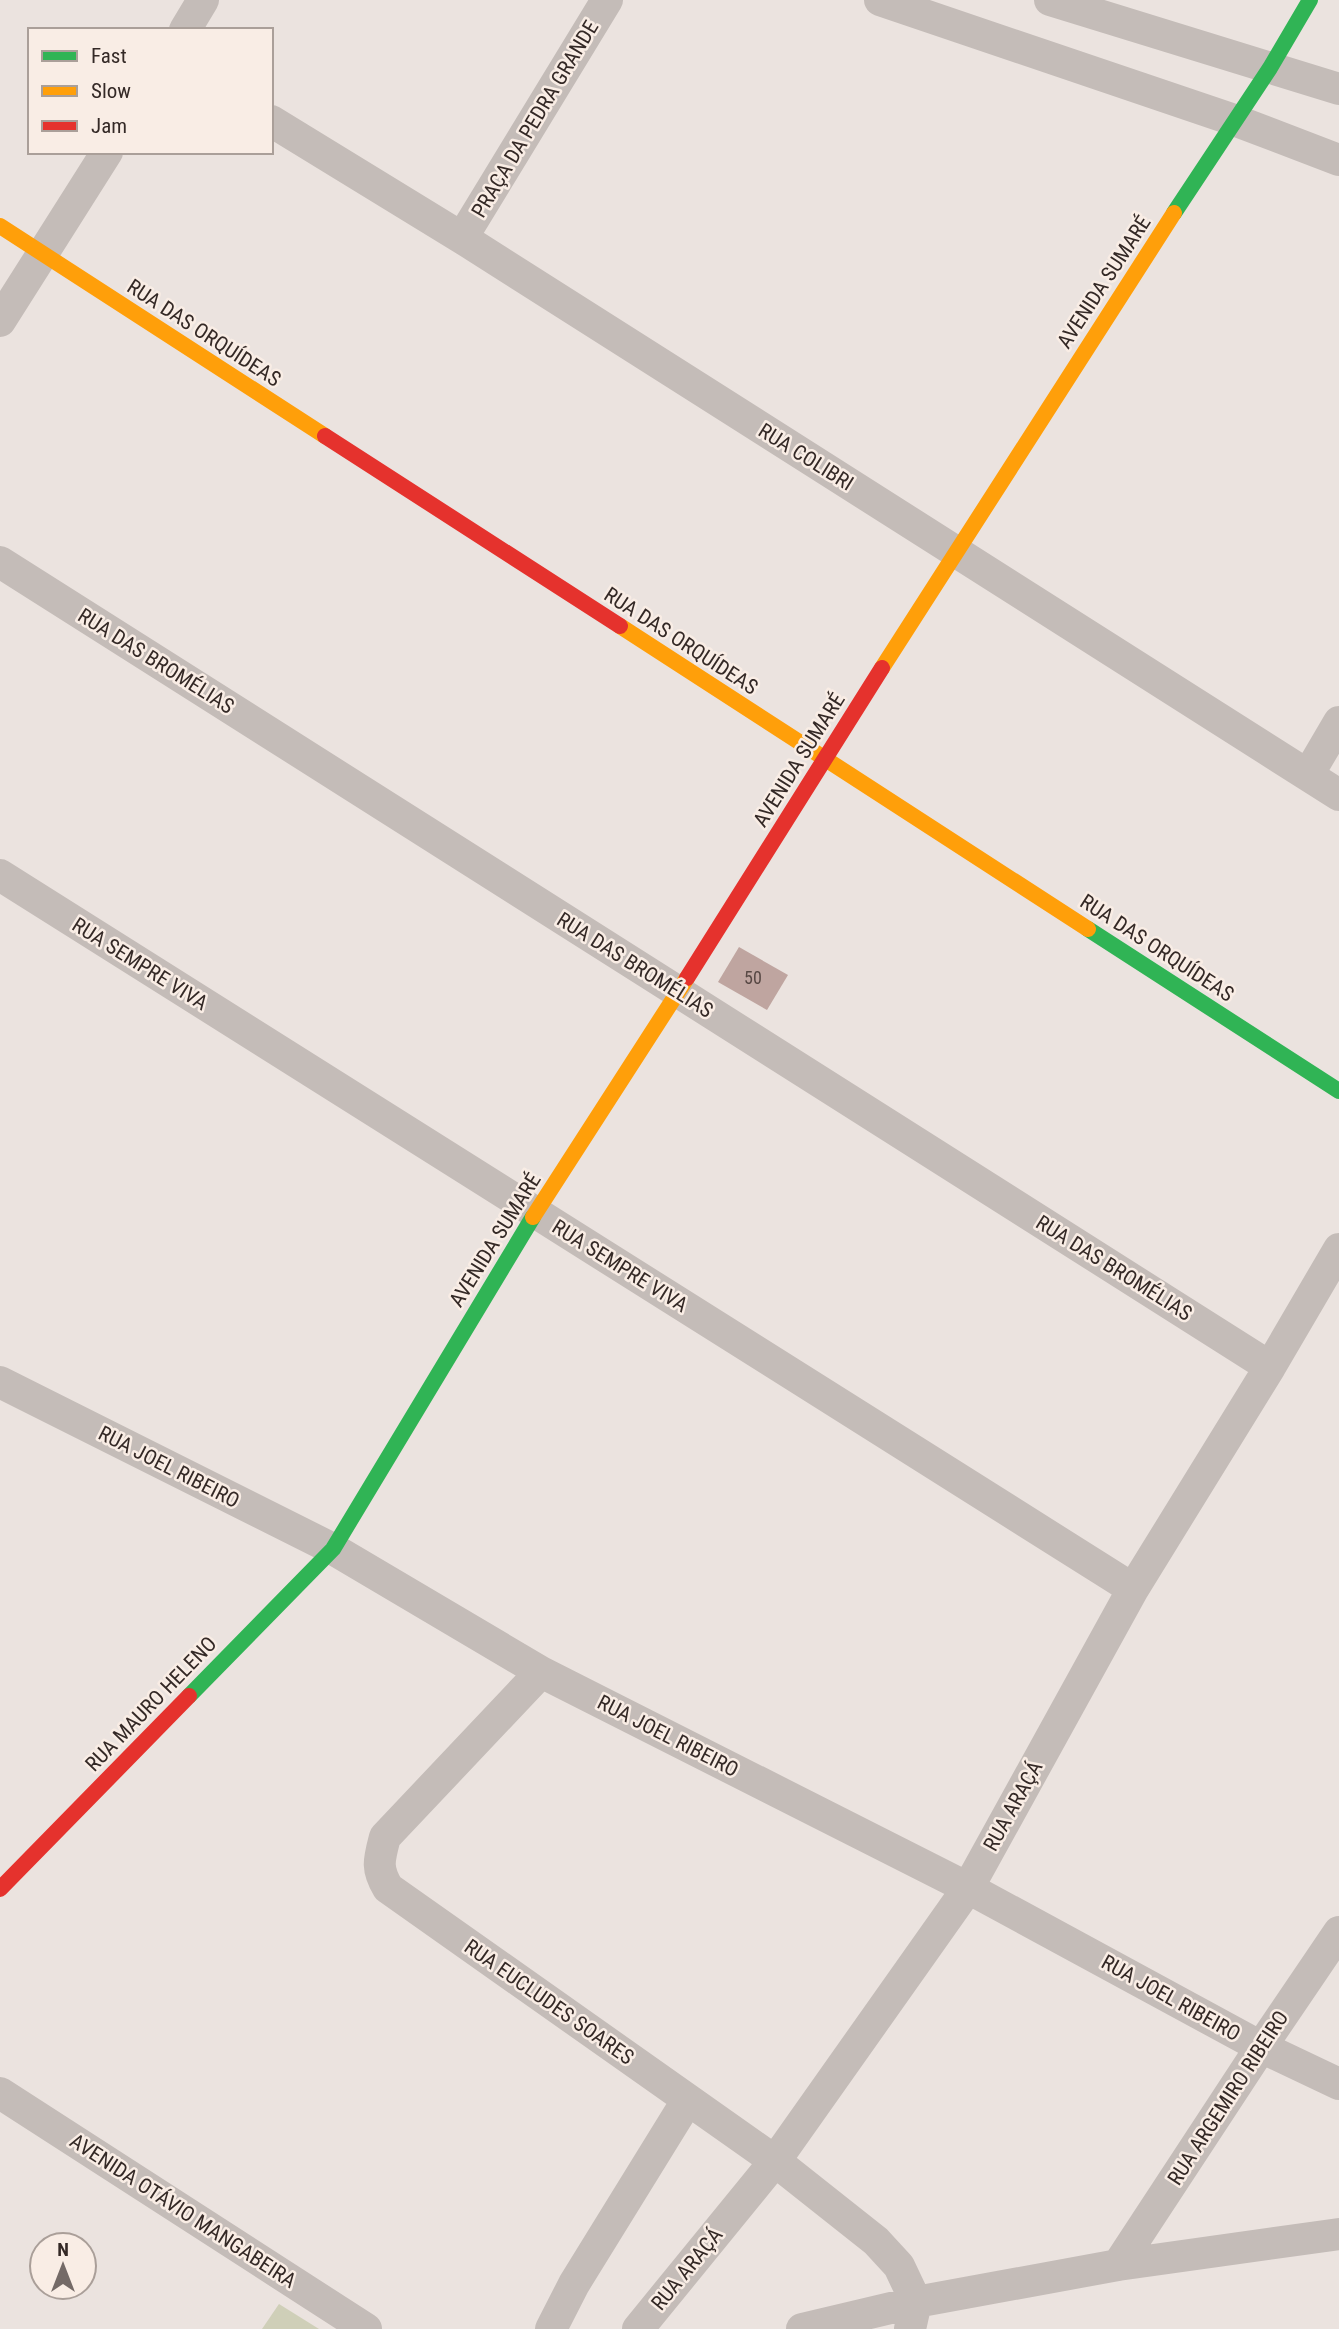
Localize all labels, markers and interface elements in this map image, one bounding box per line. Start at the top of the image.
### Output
street label: PRAÇA DA PEDRA GRANDE [467,16,603,222]
legend [28,28,273,154]
text: Fast [91,44,127,68]
text: Slow [91,79,131,103]
text: Jam [91,114,127,138]
street label: AVENIDA SUMARÉ [1052,211,1156,353]
street label: RUA DAS ORQUÍDEAS [123,274,285,392]
street label: RUA COLIBRI [754,418,858,496]
street label: RUA DAS ORQUÍDEAS [600,582,762,700]
street label: RUA DAS BROMÉLIAS [74,603,238,719]
street label: AVENIDA SUMARÉ [748,689,850,831]
street label: RUA DAS ORQUÍDEAS [1076,889,1238,1007]
street label: RUA DAS BROMÉLIAS [553,907,717,1023]
street label: RUA SEMPRE VIVA [68,913,212,1015]
house number: 50 [744,967,762,988]
street label: AVENIDA SUMARÉ [444,1169,546,1311]
street label: RUA DAS BROMÉLIAS [1032,1210,1196,1326]
street label: RUA SEMPRE VIVA [548,1215,692,1317]
street label: RUA JOEL RIBEIRO [95,1421,243,1513]
street label: RUA MAURO HELENO [81,1632,221,1776]
street label: RUA JOEL RIBEIRO [594,1690,742,1782]
street label: RUA ARAÇÁ [979,1757,1047,1855]
street label: RUA EUCLUDES SOARES [460,1935,638,2070]
street label: RUA JOEL RIBEIRO [1097,1950,1245,2046]
street label: RUA ARGEMIRO RIBEIRO [1163,2006,1293,2190]
street label: AVENIDA OTÁVIO MANGABEIRA [65,2129,301,2293]
street label: RUA ARAÇÁ [647,2223,727,2315]
north arrow [28,2231,98,2301]
text: N [57,2238,69,2261]

